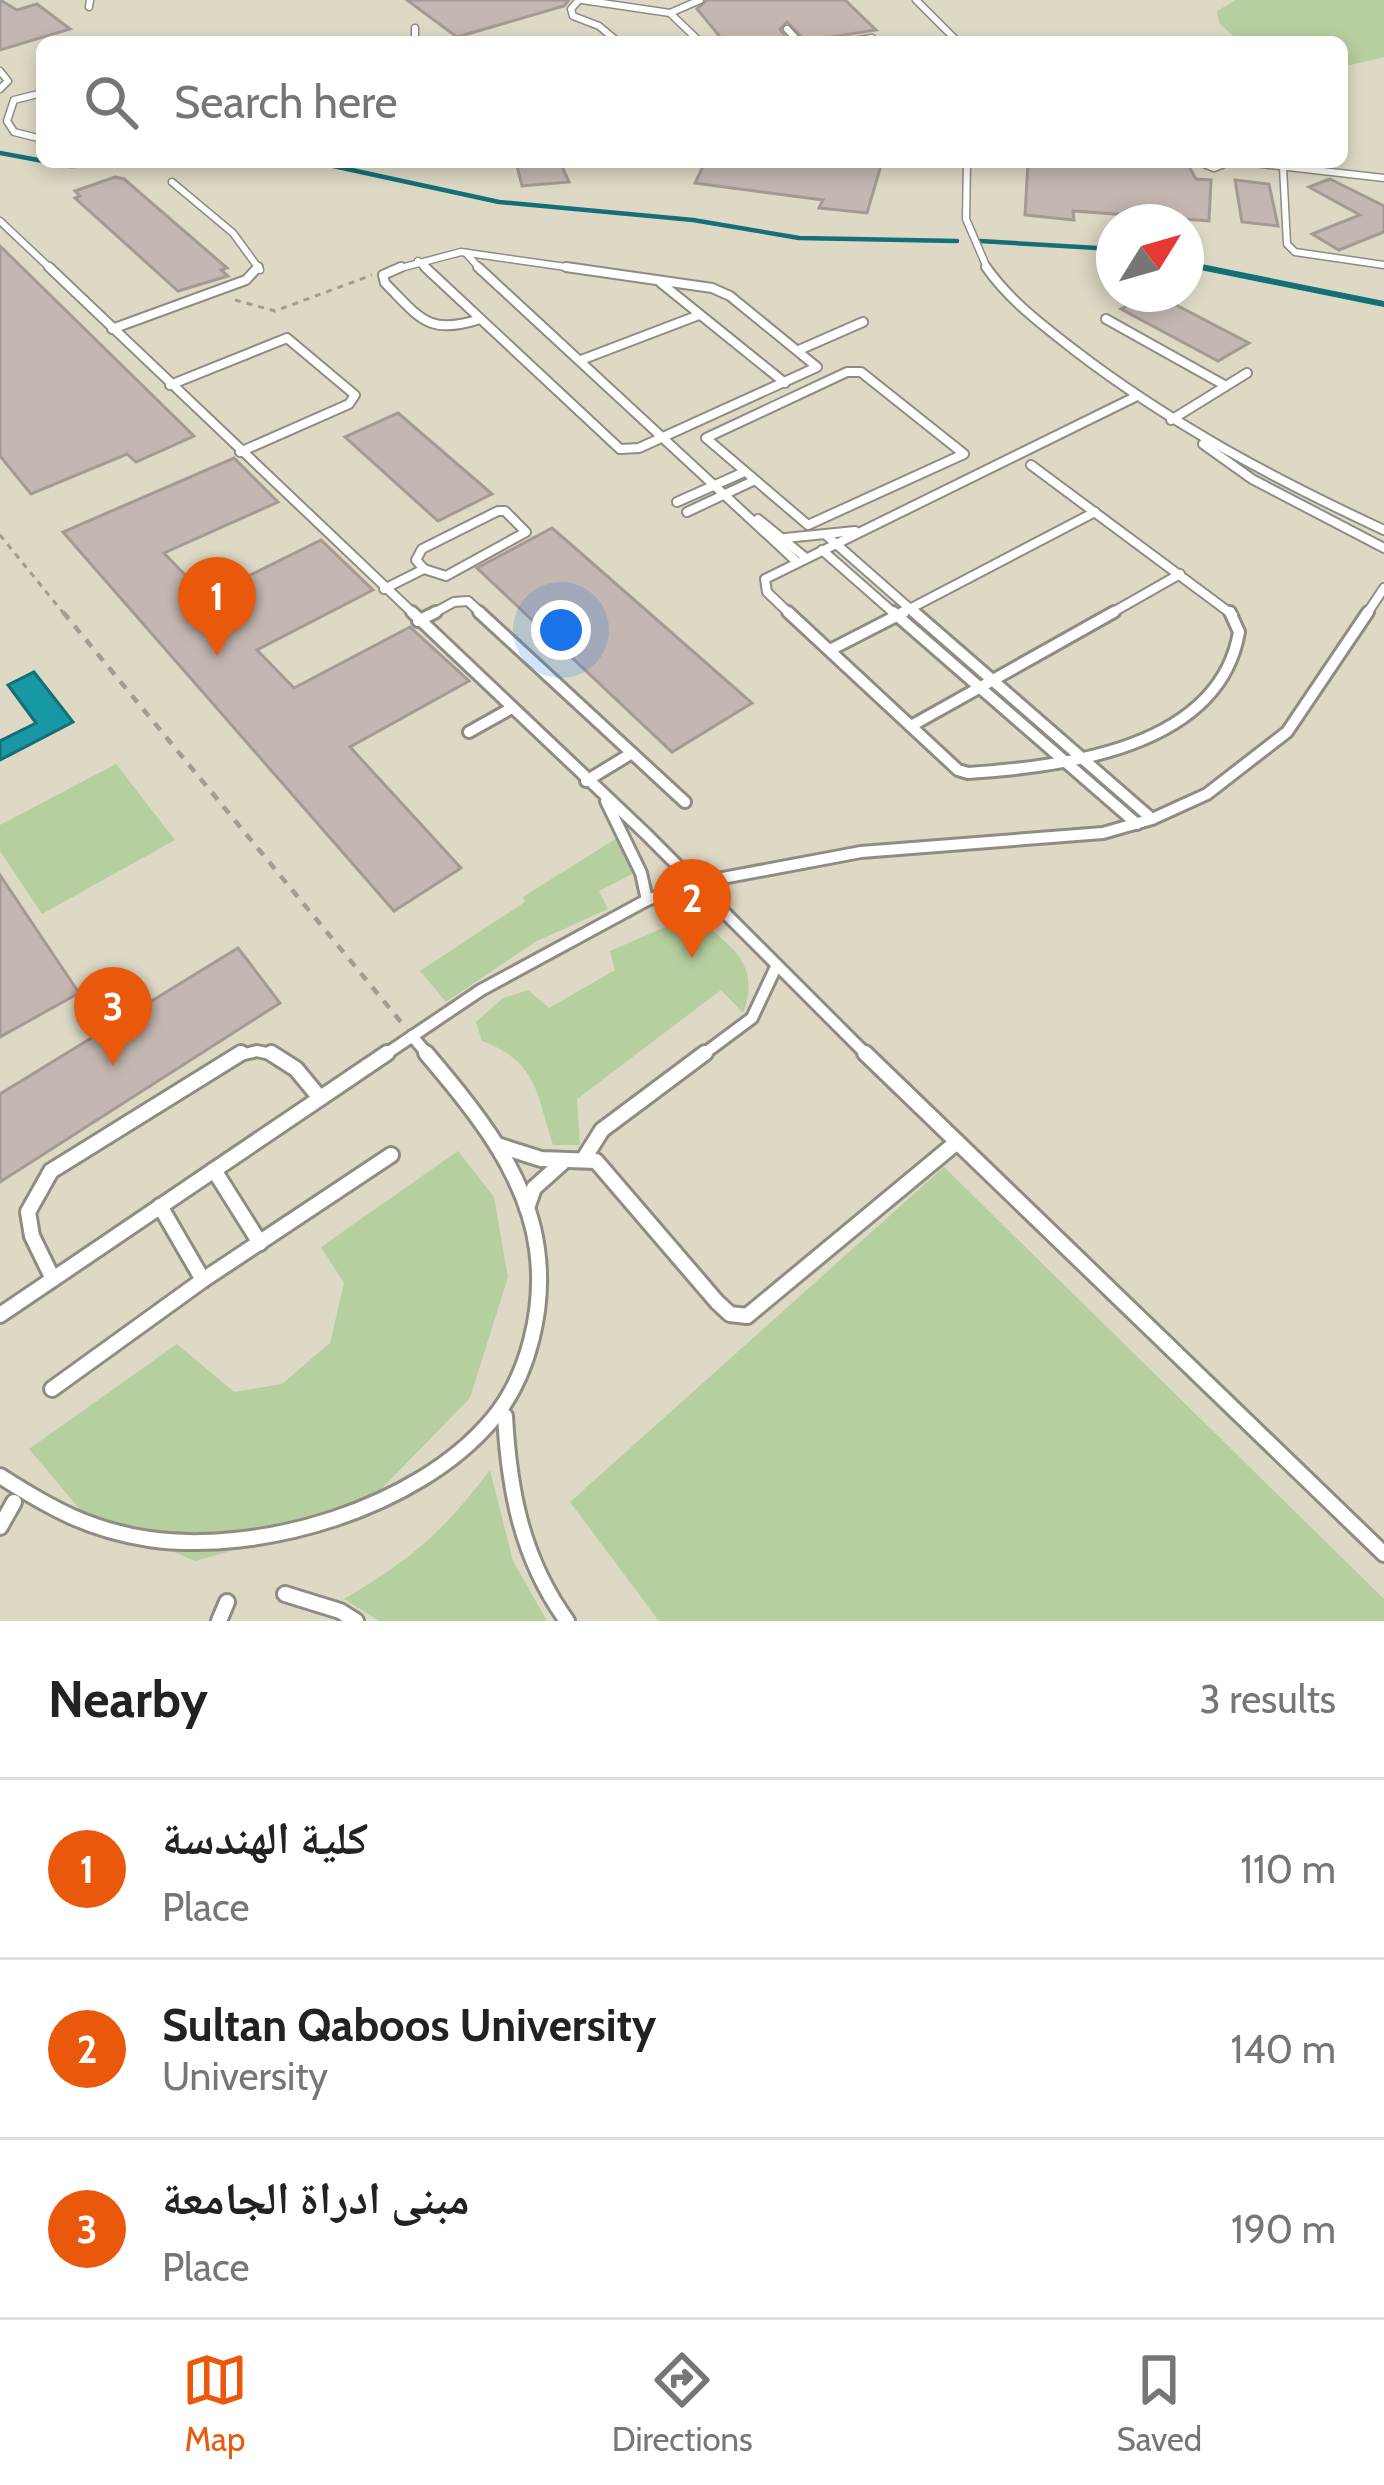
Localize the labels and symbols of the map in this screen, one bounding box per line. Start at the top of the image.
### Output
north arrow [1096,204,1204,312]
pin: 1 [178,557,256,656]
your location [531,600,591,660]
pin: 2 [653,859,731,958]
pin: 3 [74,967,152,1066]

